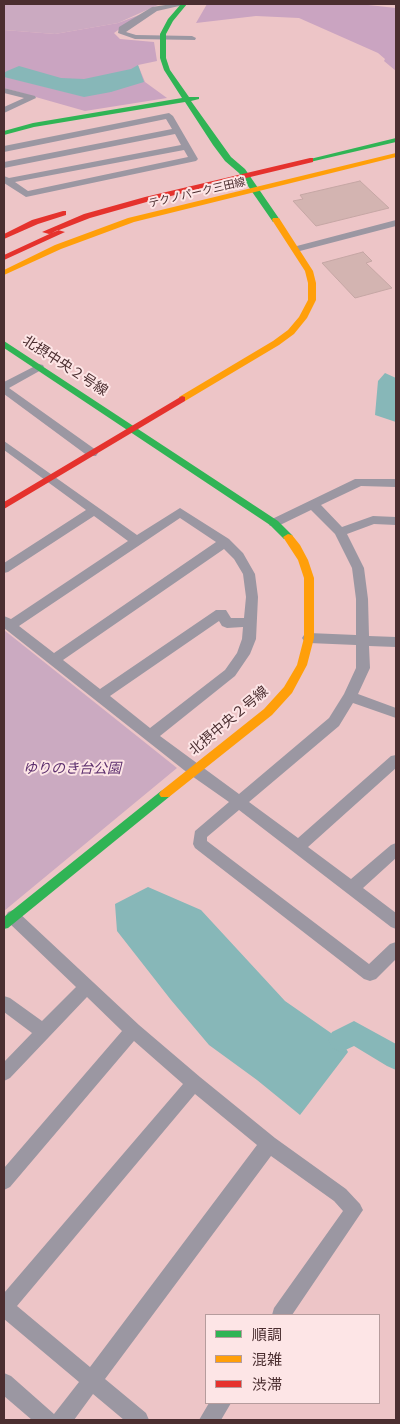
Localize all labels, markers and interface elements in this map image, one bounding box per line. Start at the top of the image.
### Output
street label: テクノパーク三田線 [147,175,247,211]
street label: 北摂中央２号線 [19,332,111,400]
street label: 北摂中央２号線 [186,683,272,759]
park label: ゆりのき台公園 [23,761,121,777]
legend [205,1314,380,1404]
text: 順調 [252,1324,282,1344]
text: 混雑 [252,1349,282,1369]
text: 渋滞 [252,1374,282,1394]

